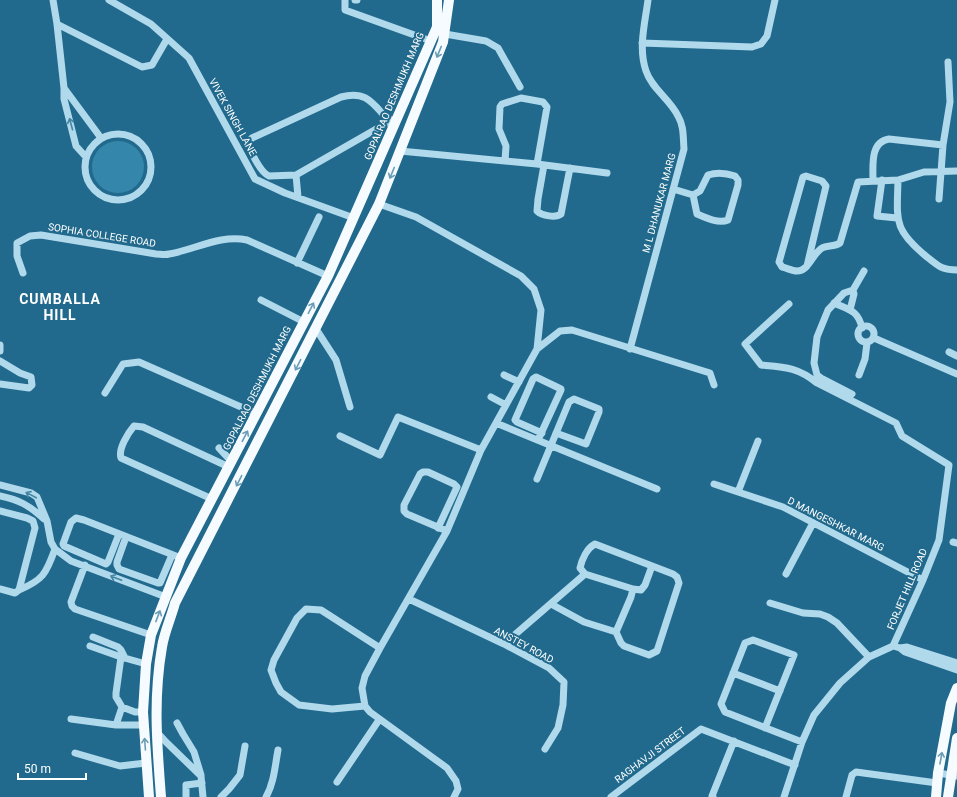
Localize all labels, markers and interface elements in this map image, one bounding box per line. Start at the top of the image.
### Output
street label: GOPALRAO DESHMUKH MARG [362,30,426,162]
one-way arrow [435,45,443,57]
street label: VIVEK SINGH LANE [207,76,259,158]
one-way arrow [67,118,74,131]
street label: M L DHANUKAR MARG [640,152,678,254]
one-way arrow [387,166,395,178]
street label: SOPHIA COLLEGE ROAD [47,221,157,249]
district label: CUMBALLA HILL [19,291,101,323]
one-way arrow [308,303,316,315]
street label: GOPALRAO DESHMUKH MARG [221,324,293,452]
one-way arrow [294,359,301,371]
one-way arrow [242,431,250,443]
one-way arrow [235,475,242,487]
one-way arrow [25,491,37,498]
street label: D MANGESHKAR MARG [786,495,886,553]
street label: FORJET HILL ROAD [885,547,929,631]
one-way arrow [111,573,123,581]
one-way arrow [155,611,163,623]
street label: ANSTEY ROAD [492,625,556,665]
street label: RAGHAVJI STREET [613,725,687,785]
one-way arrow [141,738,148,751]
one-way arrow [937,752,945,765]
scale bar [18,755,86,781]
text: 50 m [24,762,51,776]

